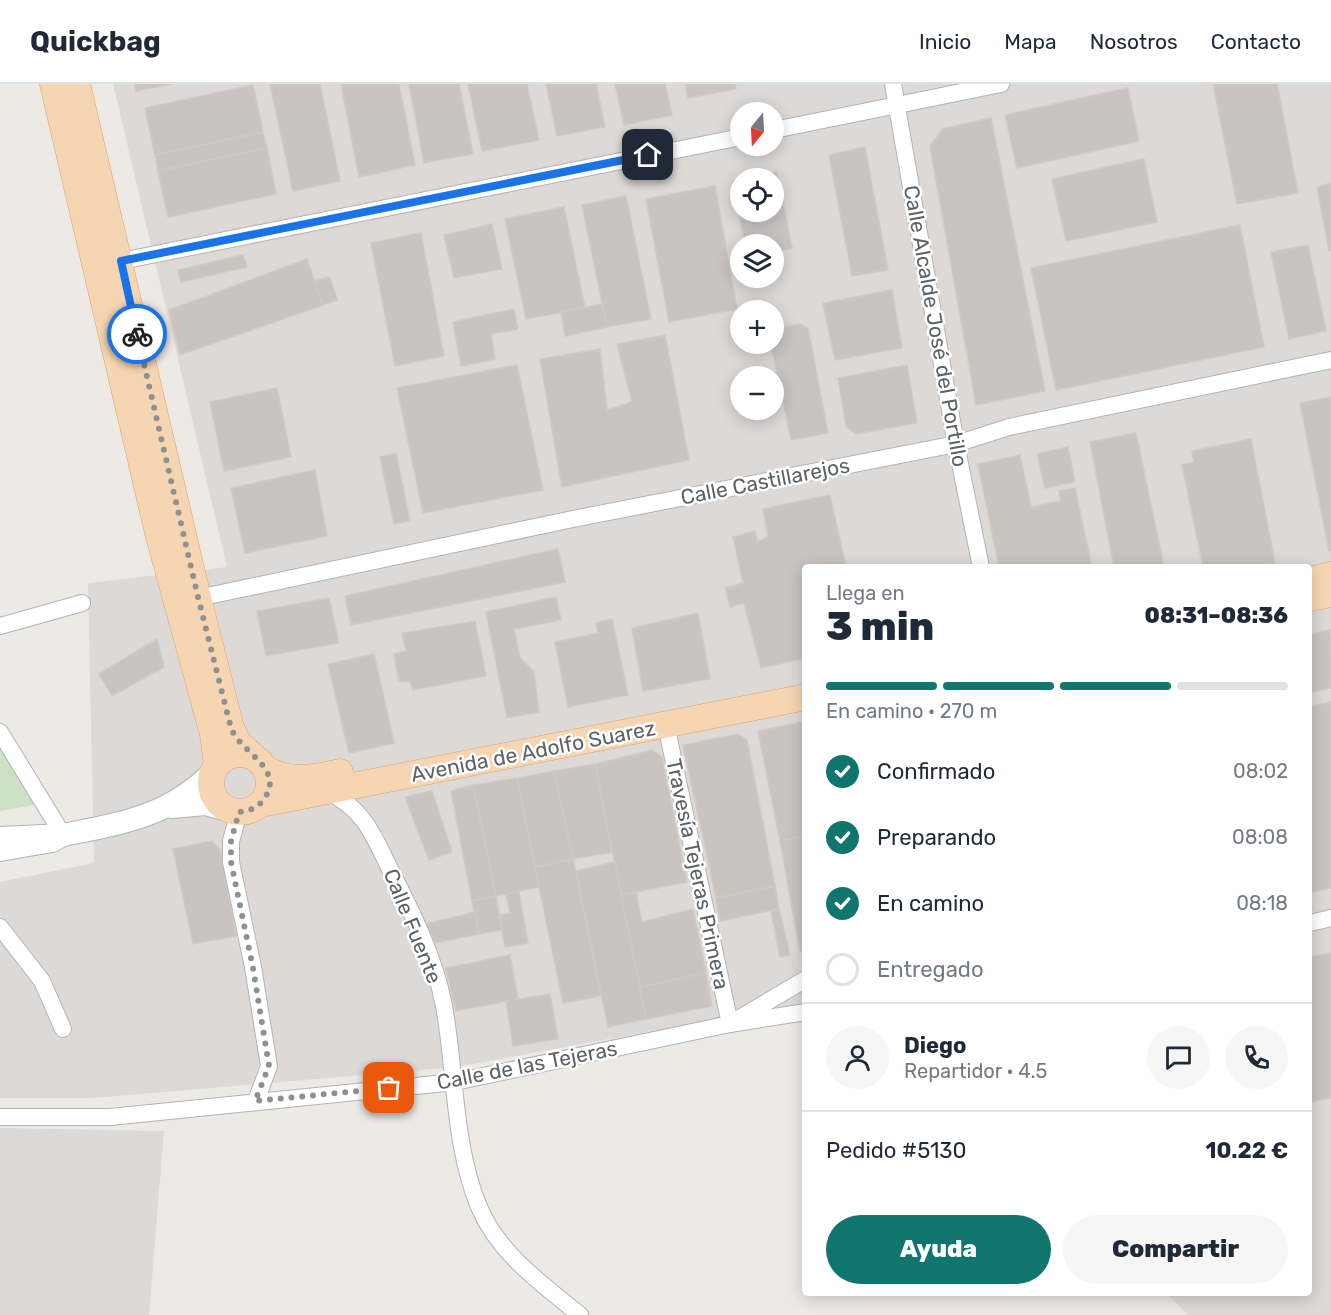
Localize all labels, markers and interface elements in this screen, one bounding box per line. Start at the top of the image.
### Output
text: Quickbag [30,25,161,58]
text: Inicio [919,29,971,54]
text: Mapa [1004,29,1057,54]
text: Nosotros [1090,29,1178,54]
text: Contacto [1211,29,1301,54]
north arrow [730,102,784,156]
map controls [730,102,784,420]
pin [622,129,673,180]
icon: home [631,138,664,171]
button: locate [730,168,784,222]
street label: Calle Alcalde José del Portillo [899,183,973,469]
button: layers [730,234,784,288]
button: + [730,300,784,354]
courier [107,304,167,364]
icon: bike [121,318,154,351]
button: − [730,366,784,420]
street label: Calle Castillarejos [678,452,852,510]
text: Llega en [826,581,905,605]
text: 08:31–08:36 [1145,602,1288,629]
text: 3 min [826,604,934,650]
text: En camino · 270 m [826,699,997,723]
street label: Avenida de Adolfo Suarez [409,715,657,787]
icon: check [826,755,859,788]
street label: Travesía Tejeras Primera [661,756,735,992]
text: Confirmado [877,758,995,785]
text: 08:02 [1233,759,1288,783]
icon: check [826,821,859,854]
text: Preparando [877,824,996,851]
text: 08:08 [1232,825,1288,849]
street label: Calle Fuente [379,865,447,987]
icon: check [826,887,859,920]
text: En camino [877,890,984,917]
text: 08:18 [1236,891,1288,915]
text: Entregado [877,956,984,983]
button: person [826,1026,889,1089]
button: chat [1147,1026,1210,1089]
button: phone [1225,1026,1288,1089]
text: Diego [904,1032,967,1059]
street label: Calle de las Tejeras [435,1035,619,1095]
text: Repartidor · 4.5 [904,1059,1047,1083]
pin [363,1062,414,1113]
icon: bag [372,1071,405,1104]
text: Pedido #5130 [826,1137,967,1164]
text: 10.22 € [1205,1137,1288,1164]
button: Ayuda [826,1215,1051,1284]
button: Compartir [1063,1215,1288,1284]

